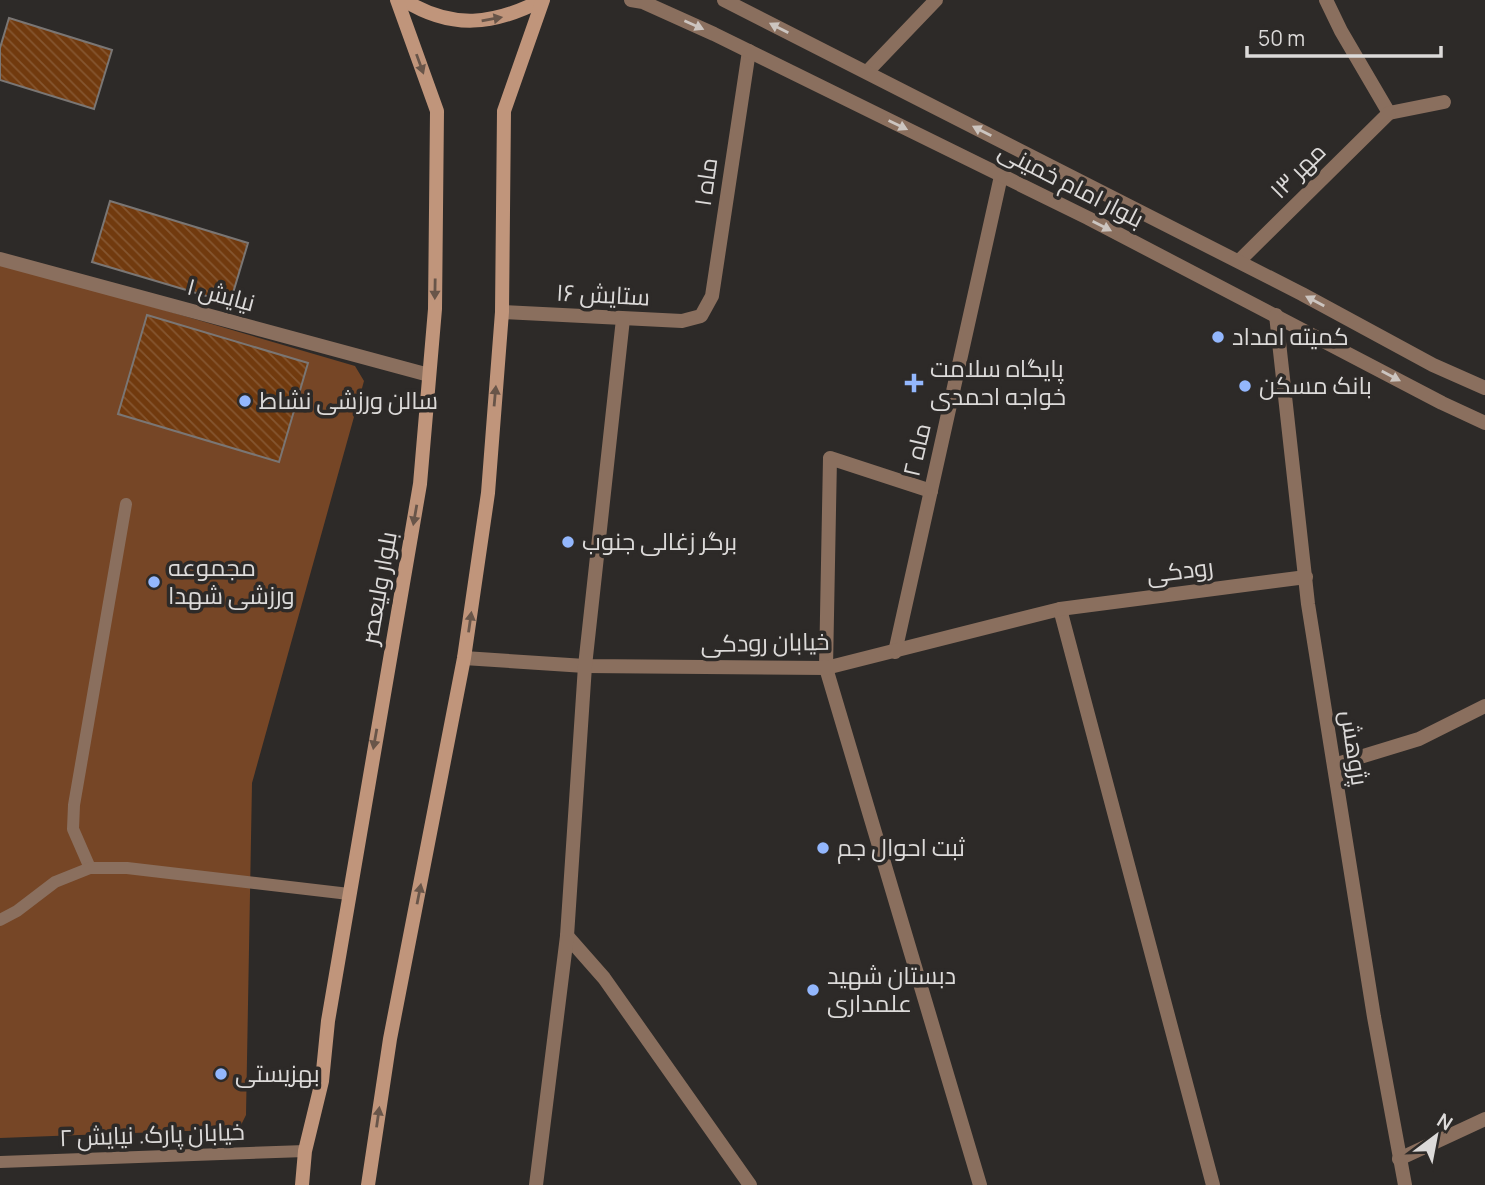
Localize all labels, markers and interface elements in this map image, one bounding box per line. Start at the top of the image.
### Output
one-way arrow [481,13,503,24]
scale bar [1247,14,1441,58]
one-way arrow [684,19,704,31]
one-way arrow [769,22,789,33]
text: 50 m [1258,24,1305,52]
one-way arrow [415,54,426,75]
one-way arrow [888,120,908,131]
one-way arrow [972,125,992,136]
street label: بلوار امام خمینی [993,133,1150,235]
street label: مهر ۱۳ [1262,135,1332,205]
street label: ماه ۱ [685,155,724,208]
one-way arrow [1093,219,1113,231]
street label: نیایش ۱ [184,269,259,318]
street label: ستایش ۱۶ [555,275,651,312]
one-way arrow [429,278,441,300]
one-way arrow [1305,295,1325,307]
place label: کمیته امداد [1232,319,1349,352]
marker: کمیته امداد [1210,329,1226,345]
place label: پایگاه سلامت خواجه احمدی [930,351,1066,412]
place label: بانک مسکن [1259,368,1372,401]
one-way arrow [1381,370,1401,382]
marker: پایگاه سلامت خواجه احمدی [904,373,924,393]
marker: بانک مسکن [1237,378,1253,394]
place label: سالن ورزشی نشاط [259,383,438,416]
one-way arrow [490,385,501,407]
marker: سالن ورزشی نشاط [237,393,253,409]
street label: ماه ۲ [893,420,938,480]
one-way arrow [409,504,420,526]
place label: برگر زغالی جنوب [582,524,737,557]
street label: بلوار ولیعصر [351,529,404,649]
marker: برگر زغالی جنوب [560,534,576,550]
street label: رودکی [1144,549,1215,590]
place label: مجموعه ورزشی شهدا [168,550,295,611]
marker: مجموعه ورزشی شهدا [146,574,162,590]
one-way arrow [464,611,475,633]
street label: خیابان رودکی [700,624,830,659]
street label: پژوهش [1332,708,1378,788]
one-way arrow [369,728,380,750]
place label: ثبت احوال جم [837,830,965,864]
marker: ثبت احوال جم [815,840,831,856]
one-way arrow [413,883,424,905]
place label: دبستان شهید علمداری [827,958,956,1019]
marker: دبستان شهید علمداری [805,982,821,998]
place label: بهزیستی [235,1056,320,1089]
marker: بهزیستی [213,1066,229,1082]
north arrow [1401,1101,1471,1171]
one-way arrow [373,1106,384,1128]
text: N [1432,1107,1458,1136]
street label: خیابان پارک. نیایش ۲ [59,1114,245,1154]

